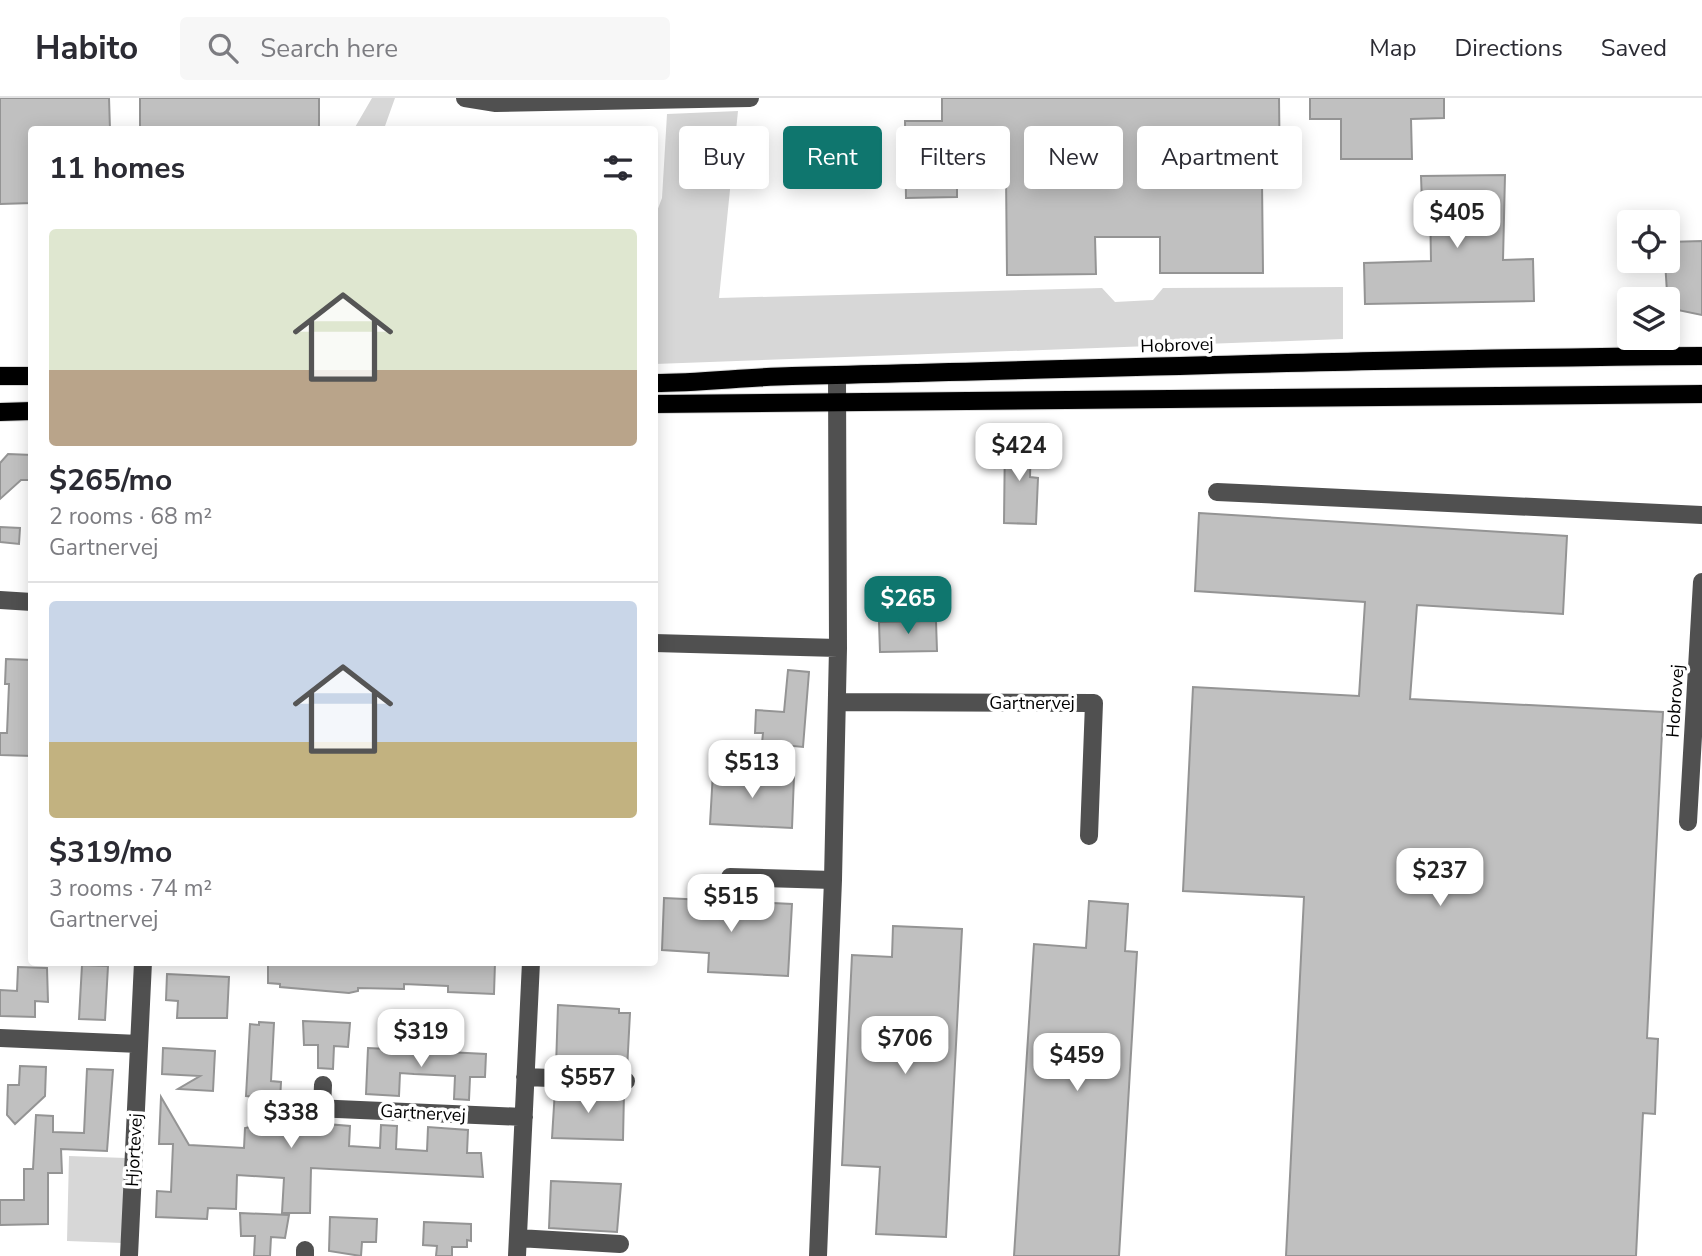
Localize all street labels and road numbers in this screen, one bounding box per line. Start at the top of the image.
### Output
street label: Hobrovej [1140,332,1214,358]
street label: Hobrovej [1660,664,1690,738]
street label: Gartnervej [989,691,1075,715]
street label: Gartnervej [380,1099,466,1127]
street label: Hjortevej [120,1113,148,1187]

